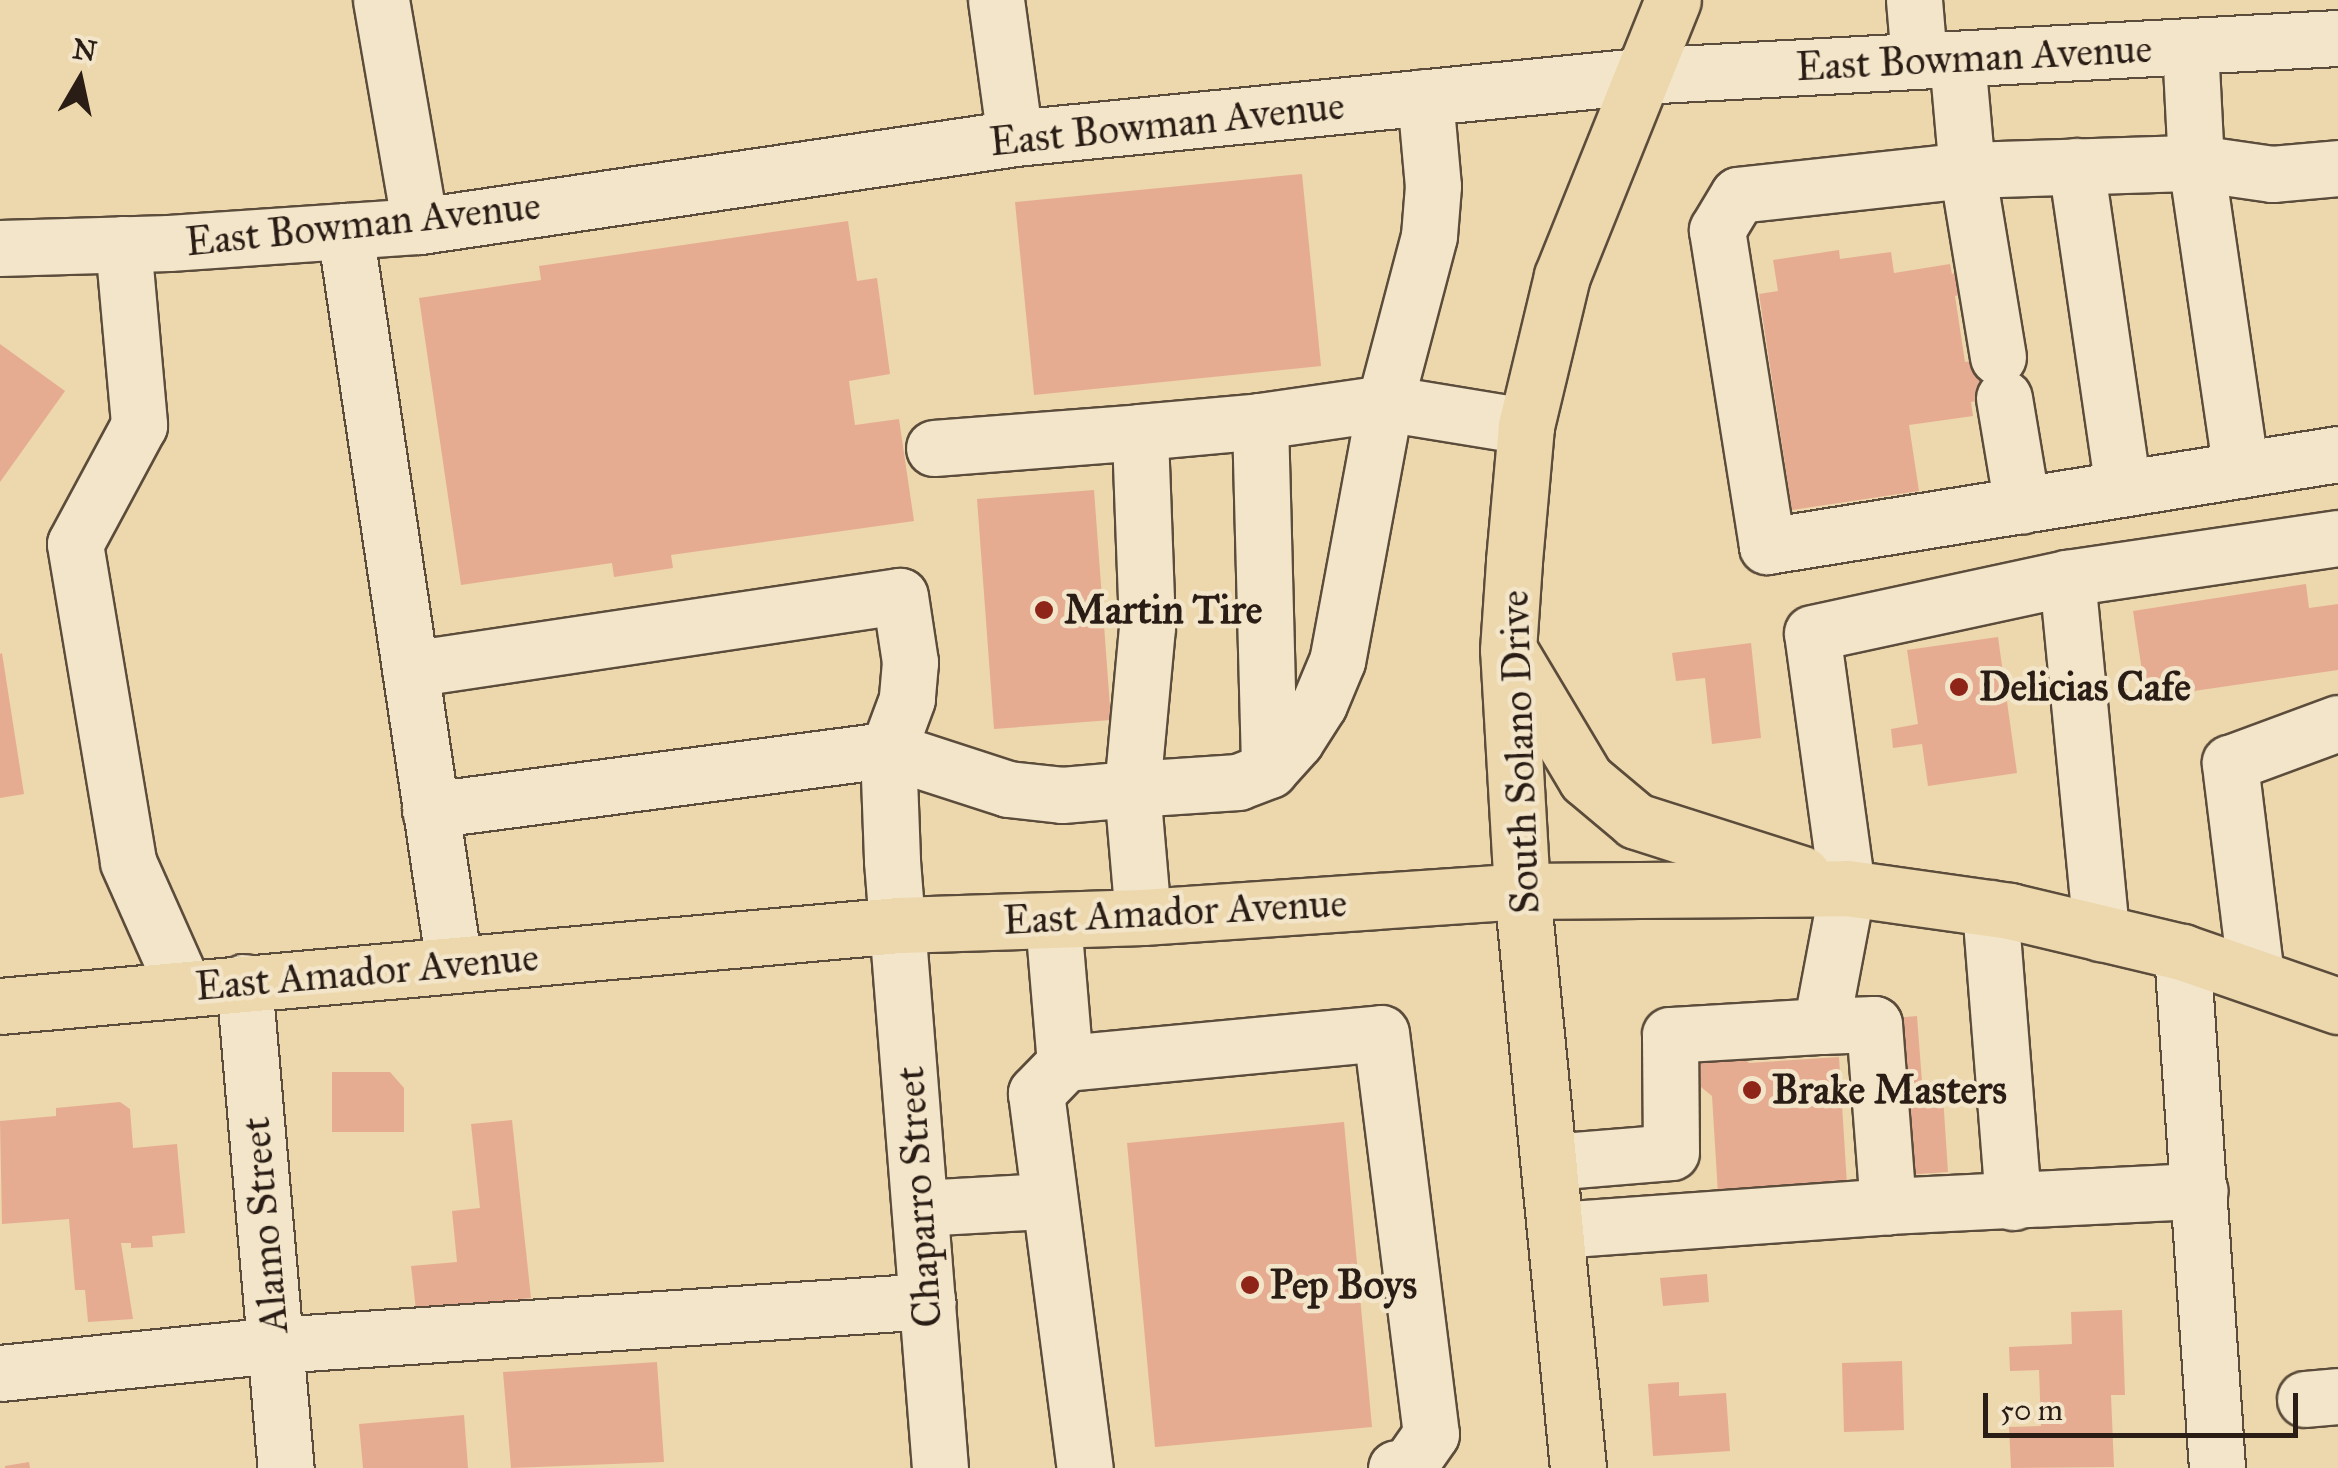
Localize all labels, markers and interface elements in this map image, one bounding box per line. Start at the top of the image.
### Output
street label: East Bowman Avenue [1795,25,2153,91]
north arrow [30,30,130,130]
text: N [70,31,99,69]
street label: East Bowman Avenue [987,81,1347,167]
street label: East Bowman Avenue [183,181,543,267]
place label: Martin Tire [1064,586,1262,634]
street label: South Solano Drive [1490,589,1550,915]
marker: Martin Tire [1033,599,1055,621]
place label: Delicias Cafe [1979,663,2191,711]
marker: Delicias Cafe [1948,676,1970,698]
street label: East Amador Avenue [1002,879,1348,945]
street label: East Amador Avenue [193,933,541,1011]
street label: Chaparro Street [886,1065,952,1329]
place label: Brake Masters [1772,1066,2007,1114]
marker: Brake Masters [1741,1079,1763,1101]
street label: Alamo Street [232,1115,298,1335]
place label: Pep Boys [1270,1261,1417,1309]
marker: Pep Boys [1239,1274,1261,1296]
scale bar [1988,1373,2303,1435]
text: 50 m [2000,1392,2063,1428]

